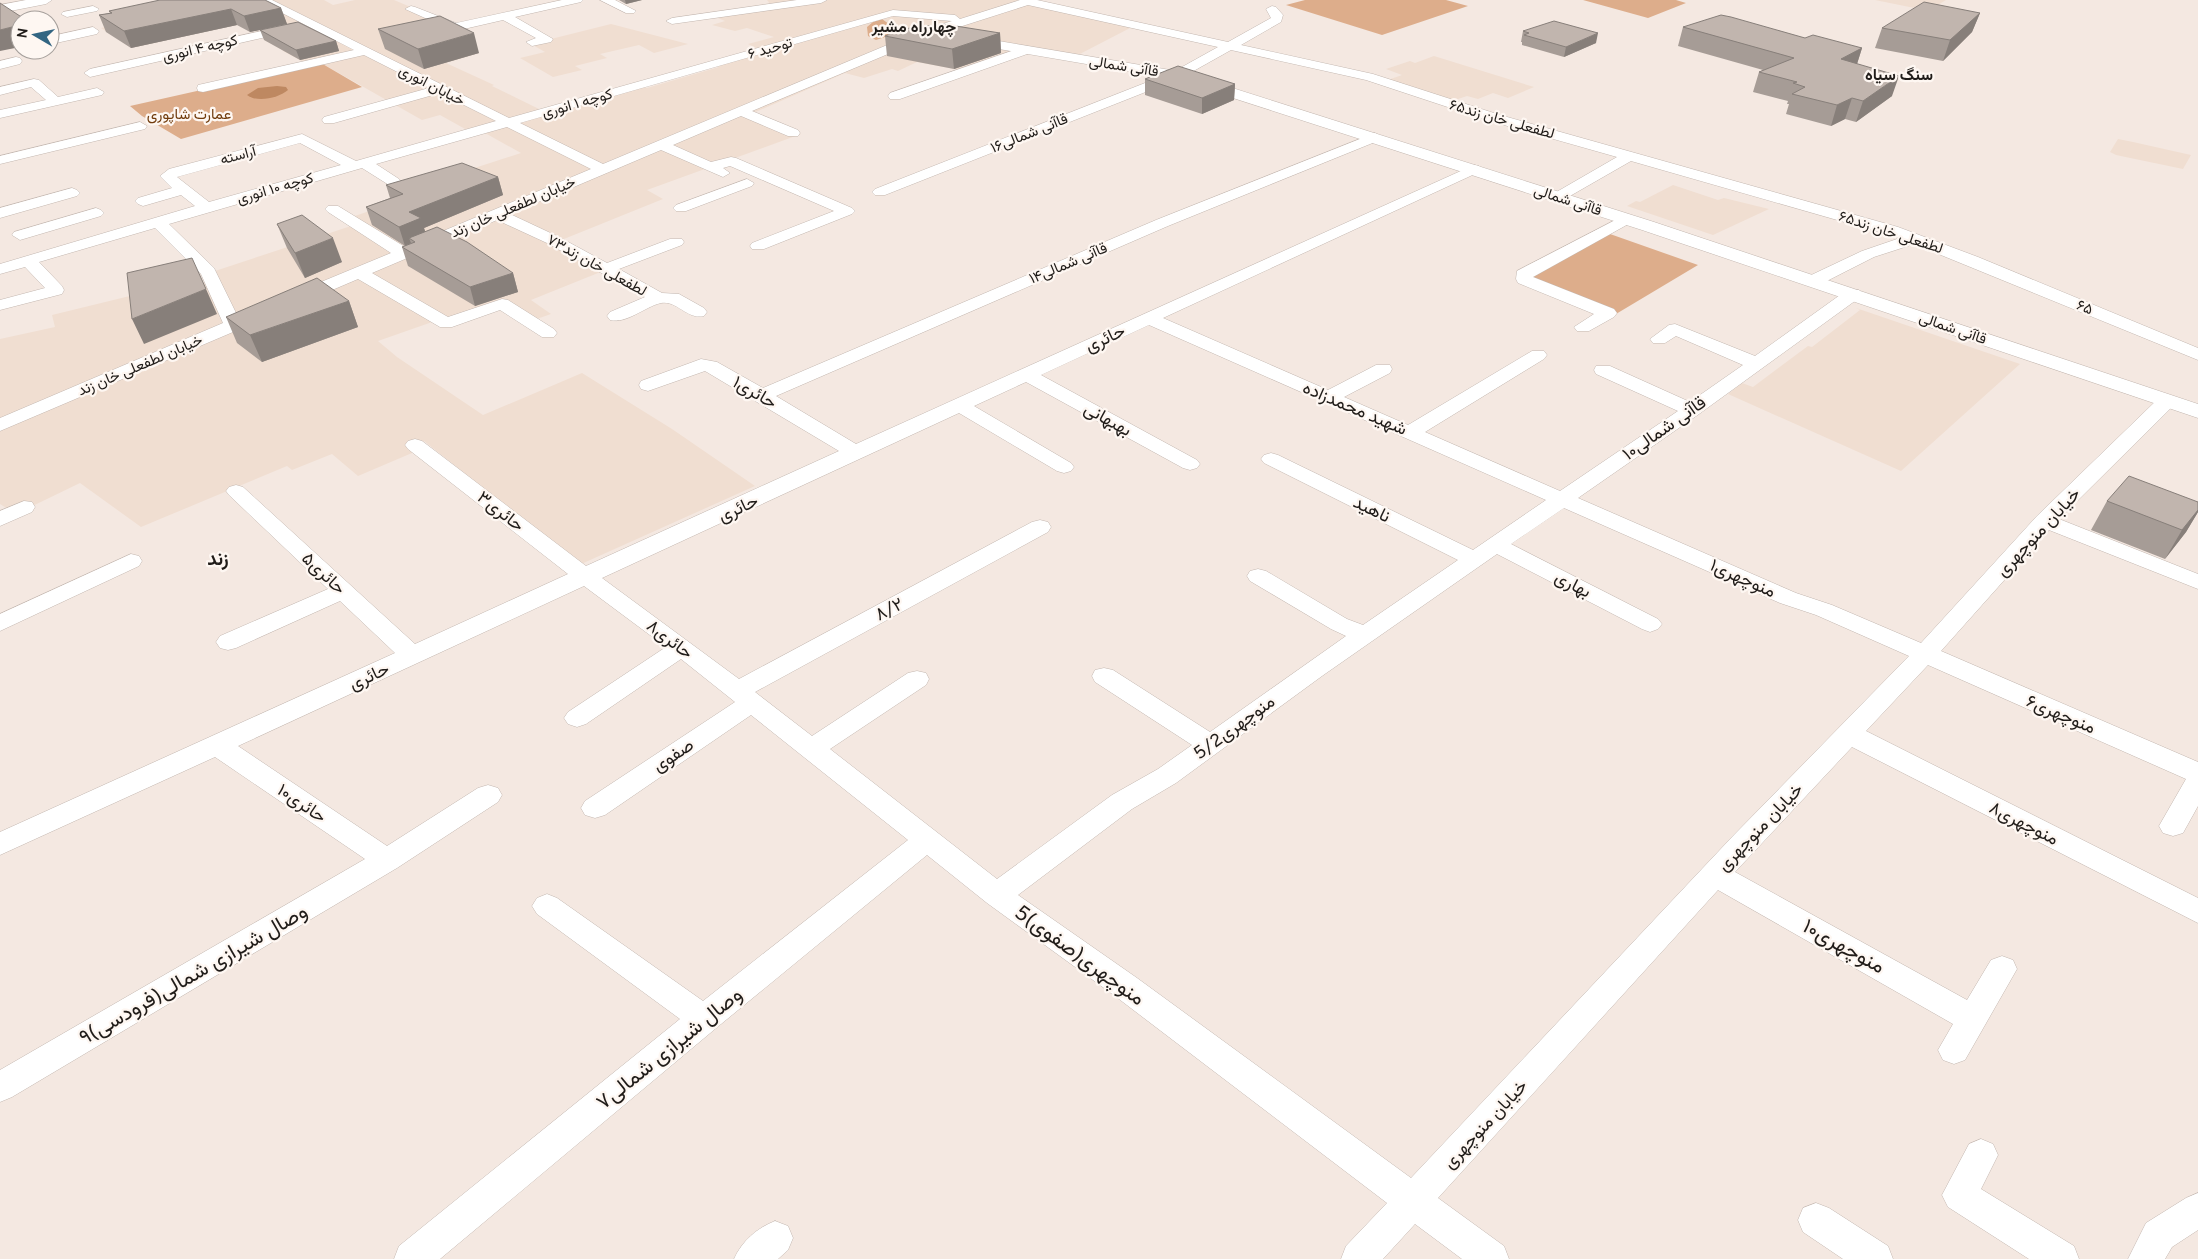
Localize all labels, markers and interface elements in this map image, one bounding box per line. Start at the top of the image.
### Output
north arrow [10,10,60,60]
district label: چهارراه مشیر [871,18,956,38]
text: N [14,27,33,40]
street label: کوچه ۴ انوری [161,31,240,67]
street label: ۶ توحید [746,34,795,65]
street label: قاآنی شمالی [1088,53,1160,82]
street label: خیابان انوری [395,62,468,111]
district label: سنگ سیاه [1865,66,1933,86]
street label: کوچه ۱ انوری [540,85,615,124]
street label: لطفعلی خان زند۶۵ [1447,96,1556,145]
park label: عمارت شاپوری [147,106,231,125]
street label: قاآنی شمالی۱۶ [988,110,1071,159]
street label: آراسته [218,142,260,170]
street label: کوچه ۱۰ انوری [235,169,316,209]
street label: خیابان لطفعلی خان زند [448,173,579,243]
street label: قاآنی شمالی [1531,182,1604,221]
street label: لطفعلی خان زند۶۵ [1836,208,1945,259]
street label: لطفعلی خان زند۷۳ [543,231,650,302]
street label: قاآنی شمالی۱۴ [1027,239,1111,289]
street label: ۶۵ [2073,296,2096,320]
street label: قاآنی شمالی [1916,309,1989,350]
street label: حائری [1082,320,1130,359]
street label: خیابان لطفعلی خان زند [75,331,206,401]
street label: حائری۱ [728,372,780,415]
street label: شهید محمدزاده [1299,377,1410,442]
street label: قاآنی شمالی۱۰ [1619,392,1711,466]
street label: بهبهانی [1079,398,1135,443]
street label: خیابان منوچهری [1992,483,2086,583]
street label: حائری۳ [472,487,528,538]
street label: حائری [715,490,763,529]
street label: ناهید [1349,492,1394,529]
district label: زند [207,548,229,572]
street label: حائری۵ [296,548,350,600]
street label: منوچهری۱ [1706,555,1779,604]
street label: بهاری [1550,566,1594,604]
street label: ۸/۲ [872,593,908,627]
street label: حائری۸ [641,615,697,665]
street label: حائری [346,658,394,697]
street label: 5/2منوچهری [1190,691,1280,766]
street label: منوچهری۶ [2022,691,2099,740]
street label: صفوی [649,734,699,778]
street label: حائری۱۰ [272,779,330,829]
street label: خیابان منوچهری [1713,779,1809,877]
street label: منوچهری۸ [1985,797,2062,852]
street label: ۹وصال شیرازی شمالی(فرودسی) [75,899,313,1052]
street label: 5منوچهری(صفوی) [1009,900,1150,1013]
street label: منوچهری۱۰ [1797,914,1889,981]
street label: وصال شیرازی شمالی۷ [591,982,748,1116]
street label: خیابان منوچهری [1439,1075,1533,1175]

